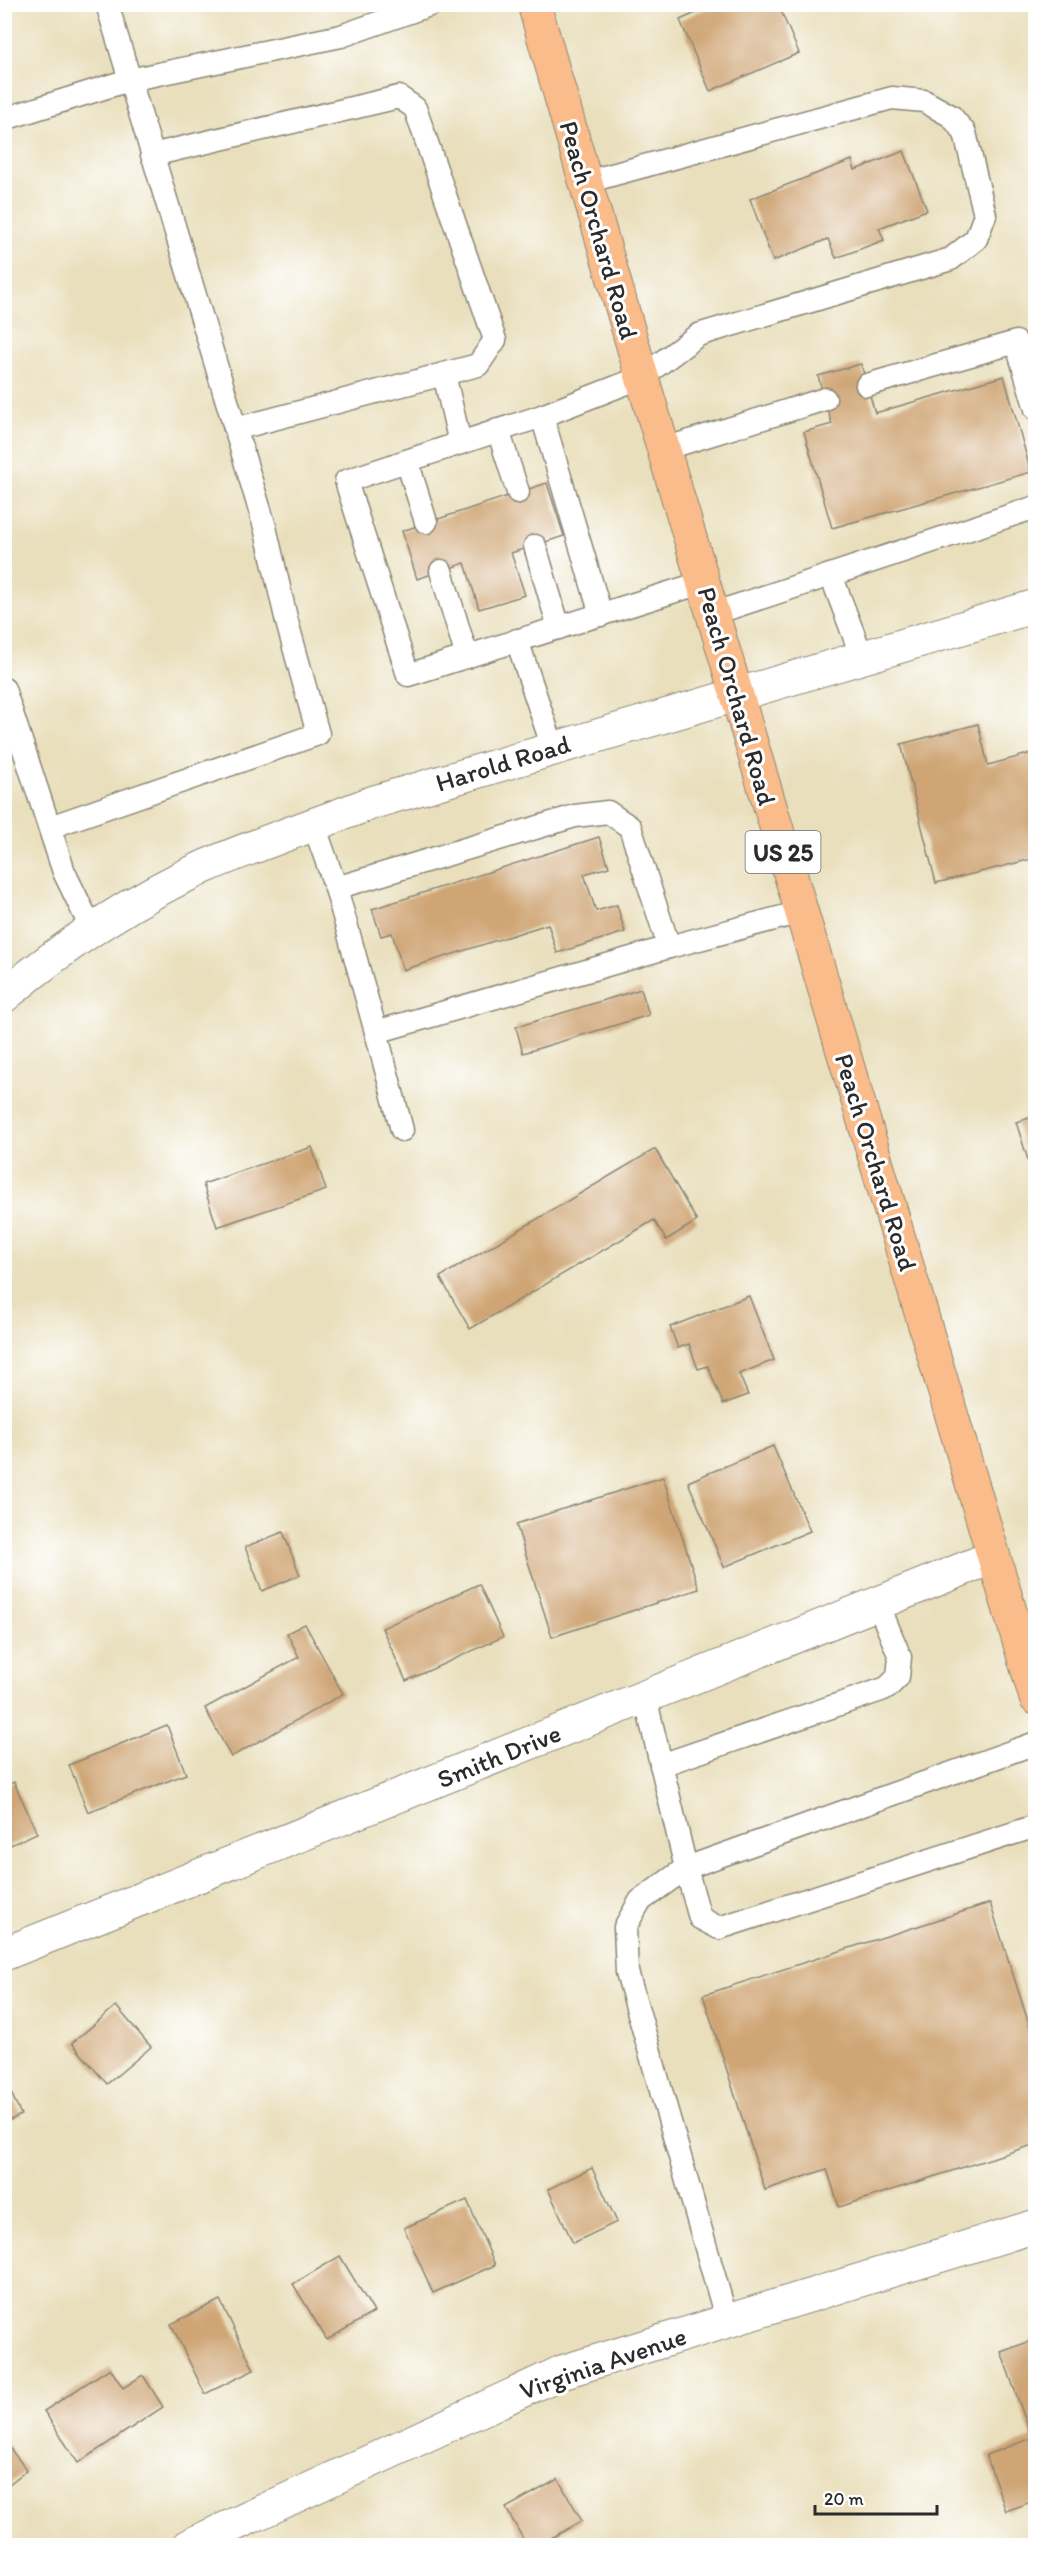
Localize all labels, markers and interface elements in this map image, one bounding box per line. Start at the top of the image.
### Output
street label: Peach Orchard Road [553,117,645,343]
street label: Peach Orchard Road [691,583,783,809]
street label: Harold Road [432,727,575,799]
road number: US 25 [746,831,820,873]
street label: Peach Orchard Road [828,1049,924,1275]
street label: Smith Drive [432,1717,566,1795]
street label: Virginia Avenue [515,2320,691,2406]
scale bar [815,2478,936,2516]
text: 20 m [824,2488,864,2510]

